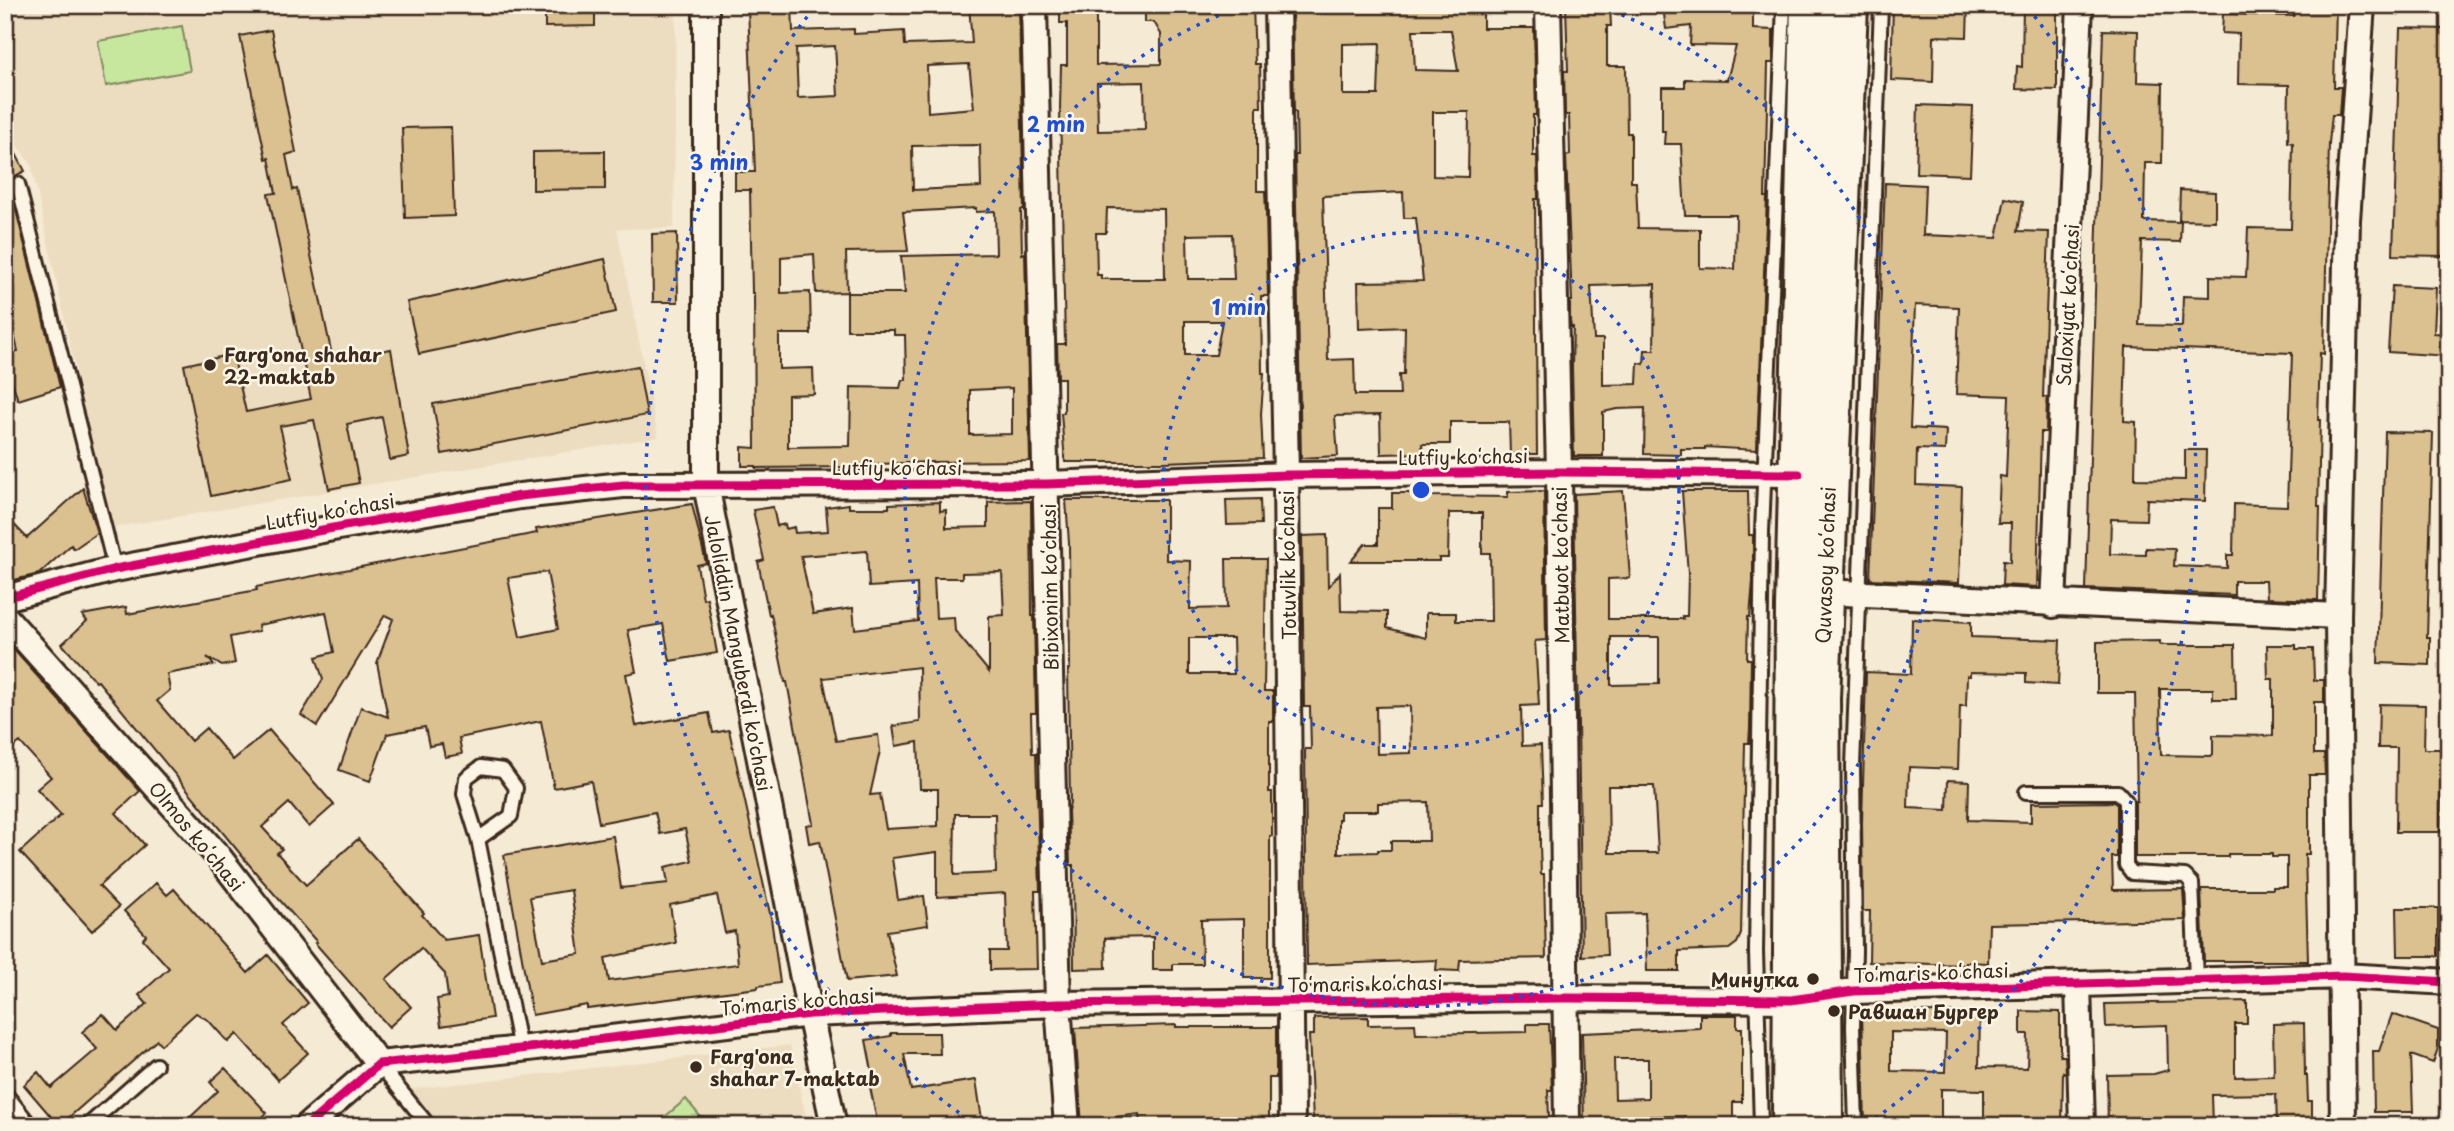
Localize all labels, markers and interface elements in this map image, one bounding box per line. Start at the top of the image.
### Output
text: 2 min [1027,107,1085,139]
text: 3 min [689,145,749,177]
street label: Saloxiyat koʻchasi [2049,223,2085,387]
text: 1 min [1212,290,1266,322]
place label: Farg'ona shahar 22-maktab [224,340,382,390]
marker: Farg'ona shahar 22-maktab [202,357,218,373]
street label: Lutfiy koʻchasi [1398,441,1528,471]
street label: Lutfiy koʻchasi [832,453,962,481]
centre of rings [1409,478,1433,502]
street label: Lutfiy koʻchasi [263,486,397,536]
street label: Matbuot koʻchasi [1545,486,1575,644]
street label: Quvasoy koʻchasi [1808,486,1842,644]
street label: Totuvlik koʻchasi [1272,490,1302,640]
street label: Bibixonim koʻchasi [1034,503,1064,671]
street label: Jaloliddin Manguberdi ko'chasi [698,512,780,794]
street label: Olmos koʻchasi [143,775,251,897]
street label: Toʻmaris koʻchasi [1853,955,2009,989]
place label: Минутка [1711,965,1799,993]
street label: Toʻmaris koʻchasi [1287,968,1443,998]
marker: Минутка [1805,971,1821,987]
street label: Toʻmaris koʻchasi [718,980,876,1022]
place label: Равшан Бургер [1848,997,1999,1025]
marker: Равшан Бургер [1826,1003,1842,1019]
place label: Farg'ona shahar 7-maktab [710,1042,880,1092]
marker: Farg'ona shahar 7-maktab [688,1059,704,1075]

